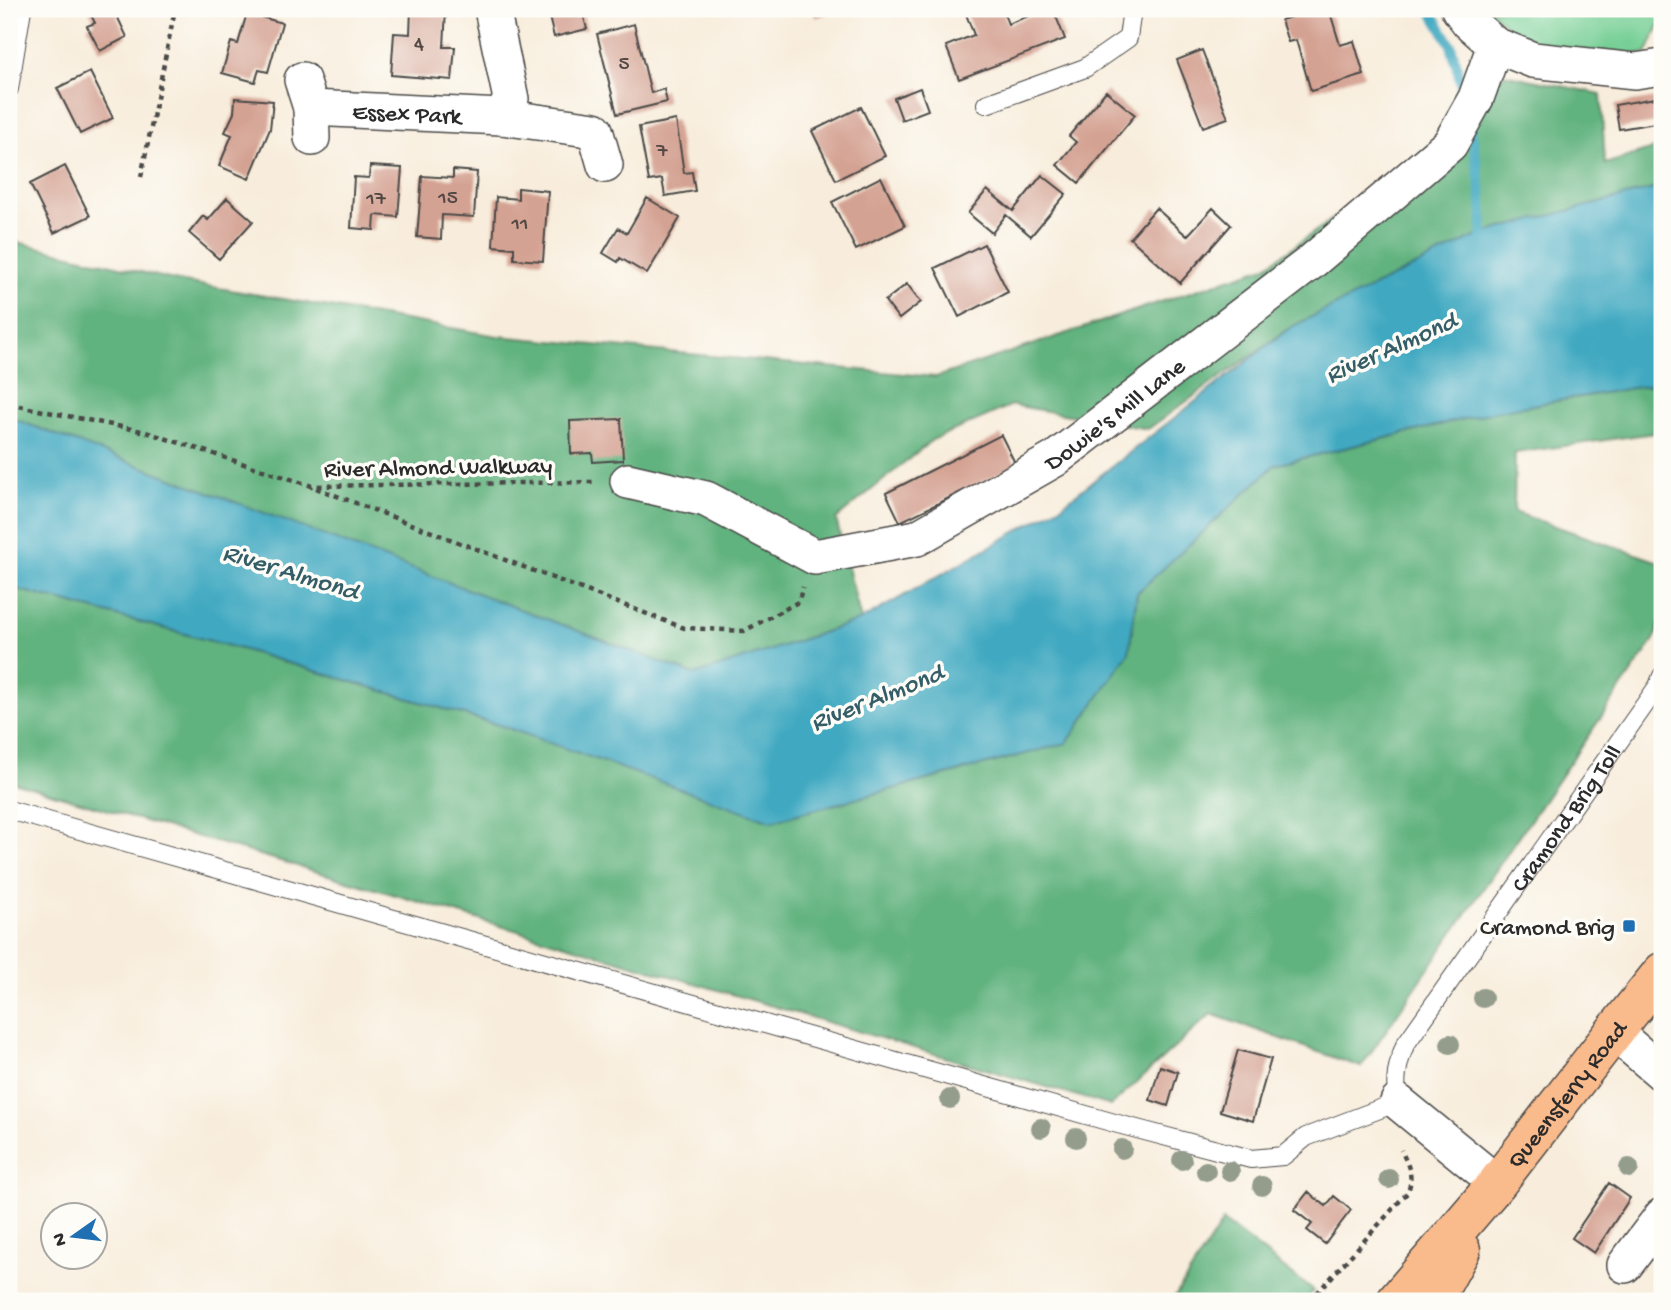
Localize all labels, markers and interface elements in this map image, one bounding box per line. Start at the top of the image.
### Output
house number: 4 [414,33,424,58]
house number: 5 [618,53,630,78]
street label: Essex Park [352,99,464,133]
house number: 7 [656,140,669,165]
house number: 15 [437,187,458,212]
house number: 17 [365,188,387,213]
house number: 11 [511,213,528,238]
water label: River Almond [1322,306,1465,393]
street label: Dowie's Mill Lane [1039,353,1193,480]
street label: River Almond Walkway [324,453,553,486]
water label: River Almond [218,539,364,610]
water label: River Almond [807,659,951,741]
street label: Cramond Brig Toll [1506,741,1630,899]
place label: Cramond Brig [1480,915,1615,944]
marker: Cramond Brig [1621,918,1637,934]
street label: Queensferry Road [1502,1015,1636,1176]
north arrow [38,1202,108,1272]
text: N [48,1230,74,1248]

